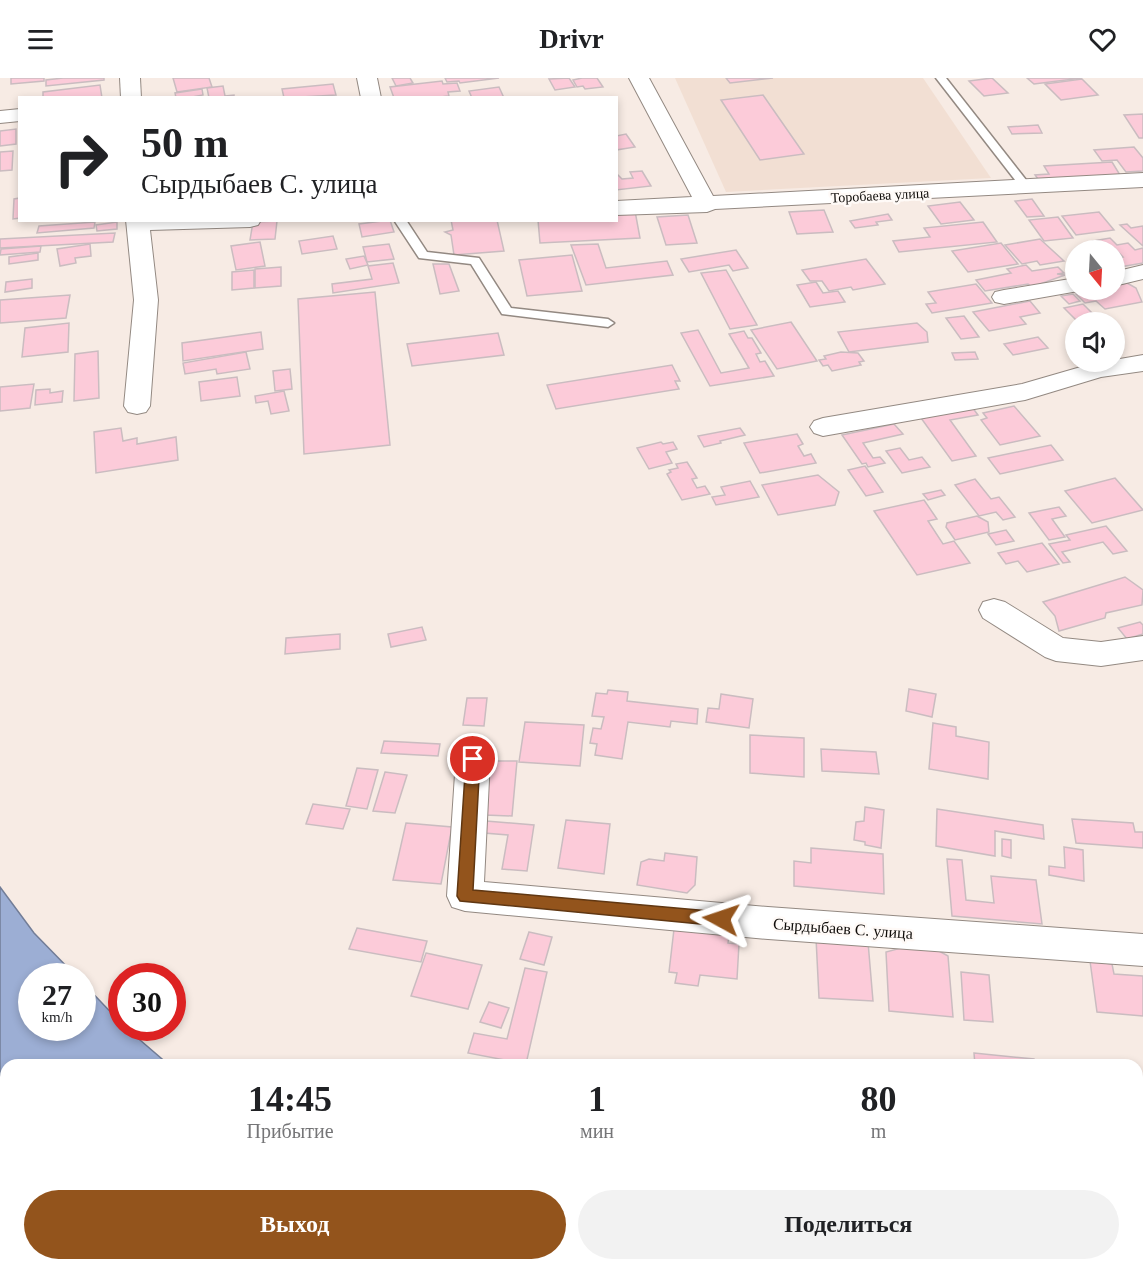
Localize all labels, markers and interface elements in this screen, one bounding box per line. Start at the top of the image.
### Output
icon: menu [24,23,57,56]
icon: heart [1086,23,1119,56]
text: Drivr [539,24,604,54]
icon: right [42,120,120,198]
text: 50 m [141,120,229,166]
text: Сырдыбаев С. улица [141,169,378,199]
street label: Торобаева улица [830,185,931,206]
north arrow [1065,240,1125,300]
map controls [1065,240,1125,372]
button: sound [1065,312,1125,372]
pin [447,733,498,784]
icon: arrive [456,742,489,775]
position arrow [689,887,753,951]
street label: Сырдыбаев С. улица [772,915,913,943]
speed limit sign: 30 [108,963,186,1041]
text: 27 [42,978,72,1011]
text: km/h [42,1009,72,1025]
text: 14:45 [248,1079,332,1119]
text: 1 [588,1079,606,1119]
text: 80 [861,1079,897,1119]
text: Прибытие [246,1120,334,1142]
text: мин [580,1120,614,1142]
text: m [871,1120,886,1142]
button: Выход [24,1190,566,1259]
button: Поделиться [578,1190,1119,1259]

